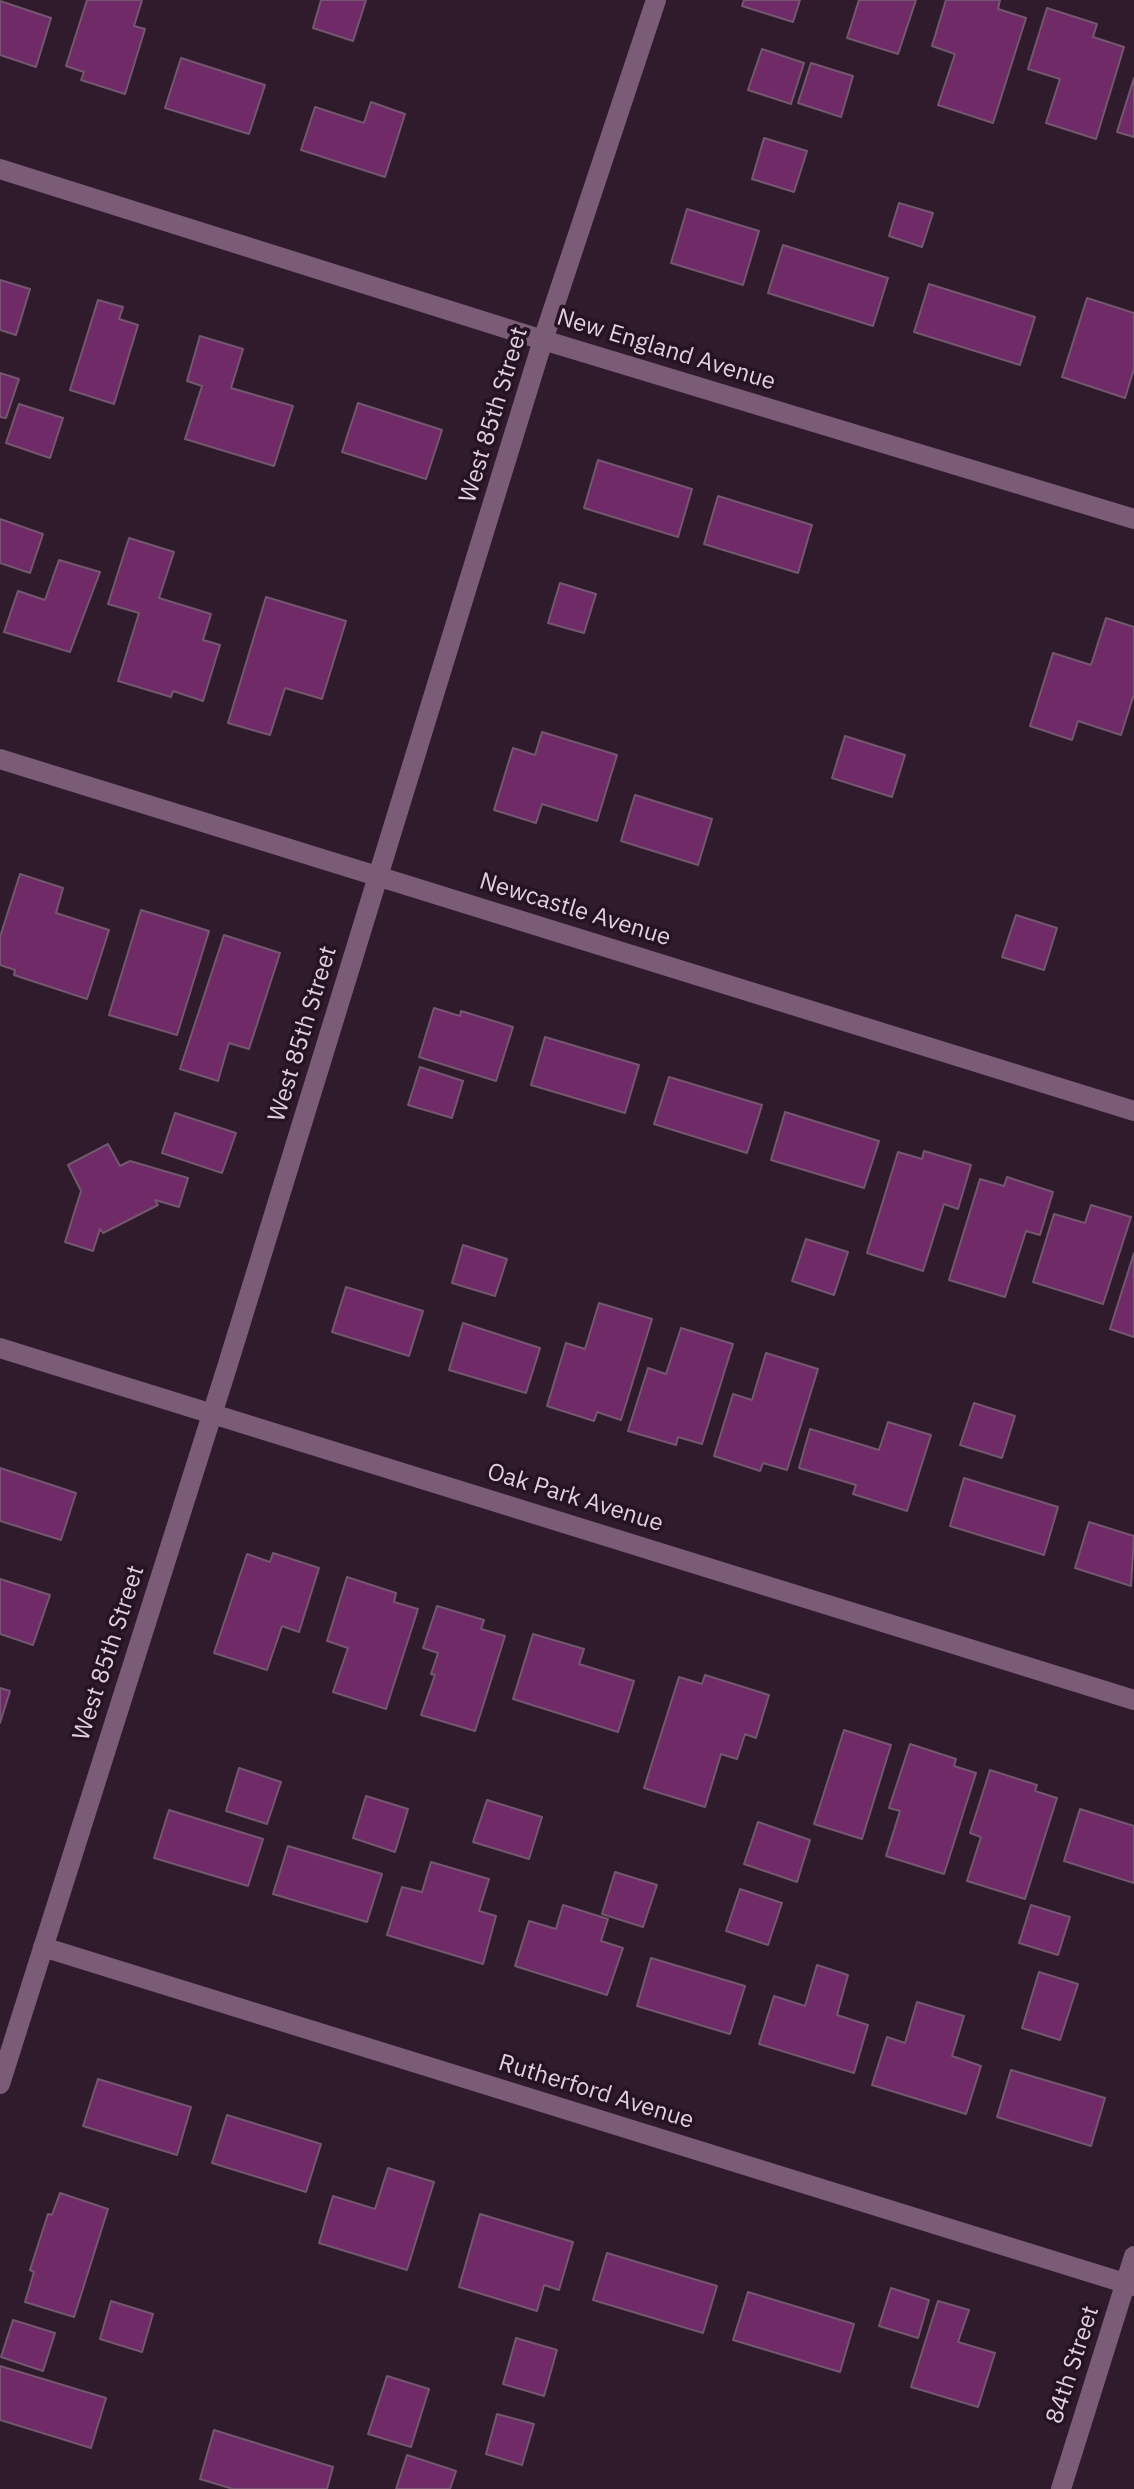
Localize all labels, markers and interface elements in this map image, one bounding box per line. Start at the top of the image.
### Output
street label: New England Avenue [553,303,779,397]
street label: West 85th Street [454,324,534,506]
street label: Newcastle Avenue [476,867,674,953]
street label: West 85th Street [263,943,343,1125]
street label: Oak Park Avenue [484,1458,666,1538]
street label: West 85th Street [67,1562,151,1744]
street label: Rutherford Avenue [495,2049,697,2135]
street label: 84th Street [1040,2302,1106,2428]

